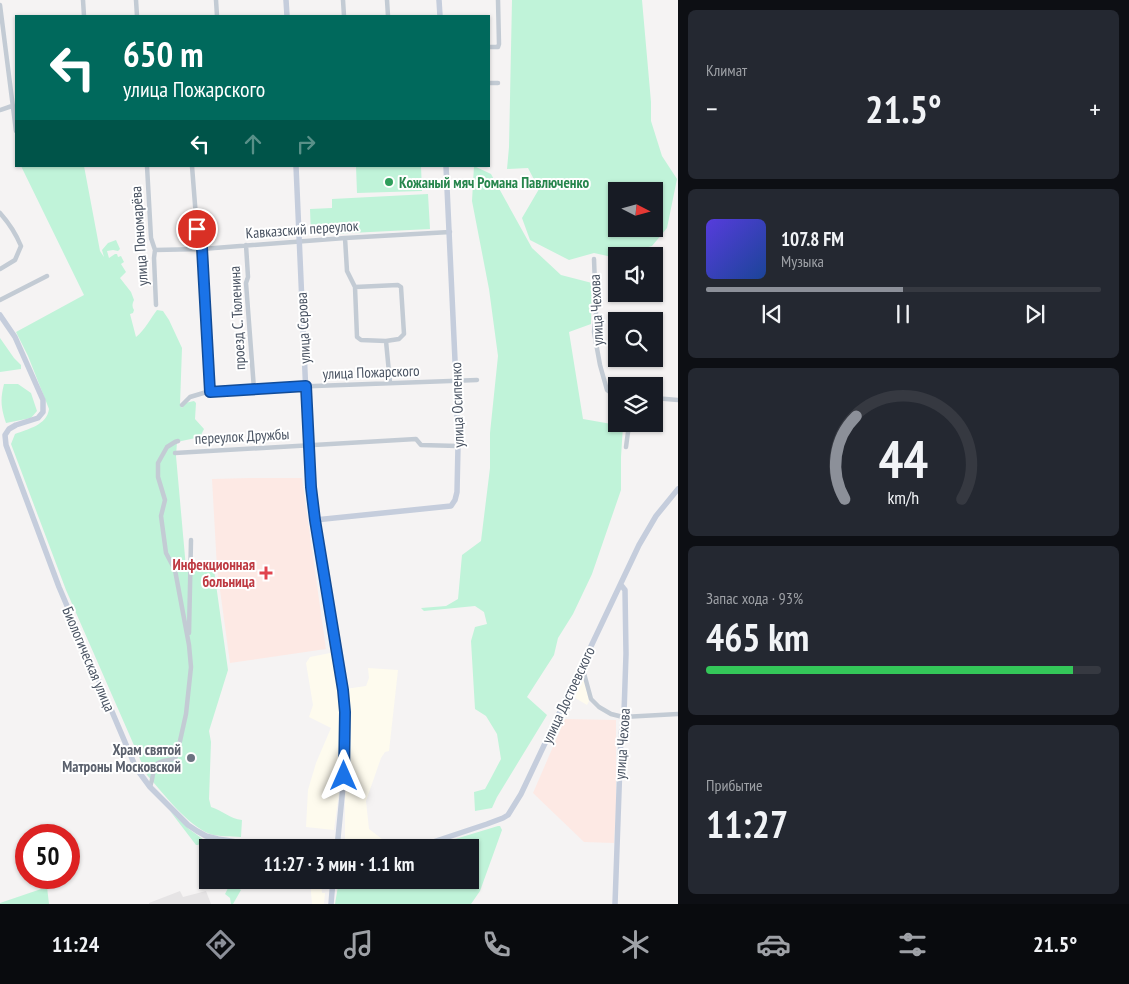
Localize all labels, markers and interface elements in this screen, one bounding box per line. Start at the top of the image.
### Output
text: 650 m [123,31,204,77]
icon: left [40,35,105,100]
text: Климат [706,60,747,80]
text: улица Пожарского [123,75,265,103]
text: 21.5° [865,84,942,133]
text: − [706,90,718,127]
text: + [1089,90,1101,127]
icon: left [186,130,214,158]
icon: ahead [239,130,267,158]
icon: right [292,130,320,158]
place label: Кожаный мяч Романа Павлюченко [399,173,589,192]
marker: Кожаный мяч Романа Павлюченко [383,176,395,188]
north arrow [608,182,662,238]
map controls [608,182,663,432]
street label: улица Пономарёва [126,186,152,286]
pin [176,208,218,250]
icon: arrive [183,215,211,243]
street label: Кавказский переулок [245,216,359,242]
text: 107.8 FM [781,227,844,251]
button: sound [608,247,663,302]
text: Музыка [781,251,824,271]
street label: проезд С. Тюленина [225,266,249,370]
street label: улица Чехова [585,274,607,346]
street label: улица Серова [292,292,314,364]
icon: previous [758,300,786,328]
icon: pause [889,300,917,328]
icon: next [1021,300,1049,328]
button: search [608,312,663,367]
street label: улица Пожарского [322,361,420,383]
street label: улица Осипенко [446,362,468,448]
button: layers [608,377,663,432]
street label: переулок Дружбы [194,424,290,448]
text: 44 [879,425,928,492]
text: km/h [888,486,919,509]
place label: Инфекционная больница [173,555,255,591]
marker: Инфекционная больница [259,566,273,580]
text: Запас хода · 93% [706,588,803,608]
street label: Биологическая улица [58,604,120,714]
text: 465 km [706,612,809,661]
street label: улица Достоевского [537,643,599,747]
street label: улица Чехова [610,708,634,780]
place label: Храм святой Матроны Московской [62,740,181,776]
position arrow [317,749,369,801]
marker: Храм святой Матроны Московской [185,752,197,764]
text: Прибытие [706,775,763,795]
text: 11:27 [706,799,788,848]
speed limit sign: 50 [15,824,80,889]
text: 11:27 · 3 мин · 1.1 km [264,852,414,876]
icon: directions [203,927,238,962]
icon: music [341,927,376,962]
icon: phone [479,927,514,962]
icon: climate [618,927,653,962]
icon: car [756,927,791,962]
icon: filters [895,927,930,962]
text: 11:24 [52,930,99,958]
text: 21.5° [1033,930,1077,958]

